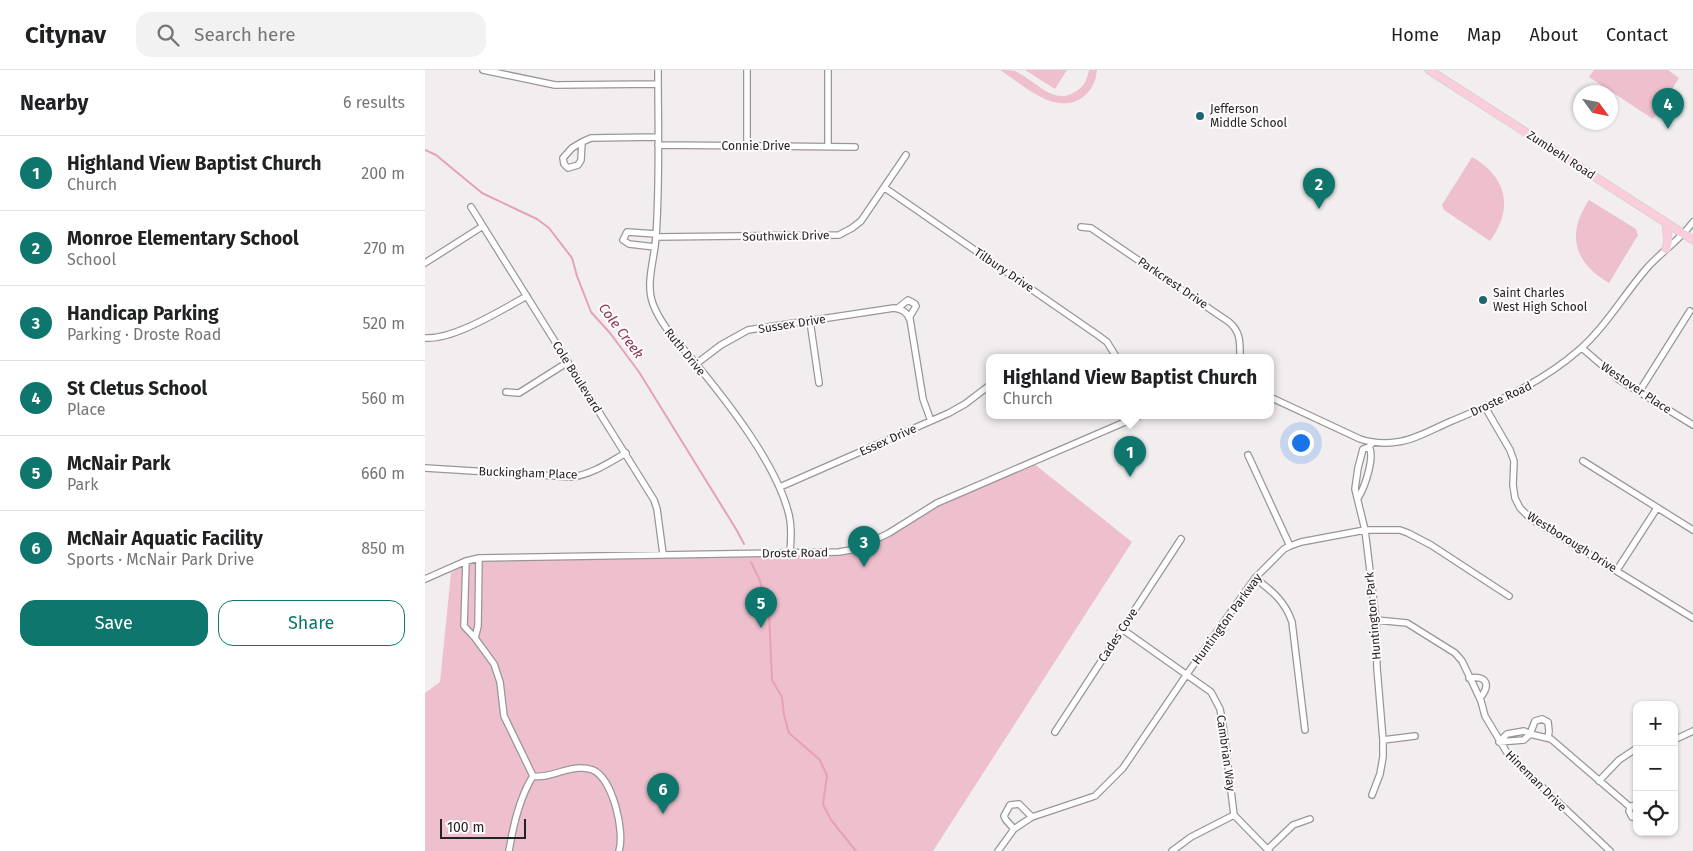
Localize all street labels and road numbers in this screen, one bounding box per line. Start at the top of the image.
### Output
street label: Zumbehl Road [1524,128,1598,182]
street label: Connie Drive [722,139,790,153]
street label: Southwick Drive [742,228,830,244]
street label: Tilbury Drive [971,245,1037,295]
street label: Parkcrest Drive [1135,254,1211,312]
street label: Sussex Drive [757,312,827,336]
street label: Ruth Drive [662,325,708,379]
street label: Cole Boulevard [549,339,605,415]
street label: Westover Place [1598,359,1674,417]
street label: Droste Road [1468,379,1534,419]
street label: Essex Drive [857,421,919,459]
street label: Buckingham Place [478,464,578,482]
street label: Westborough Drive [1525,509,1619,575]
street label: Droste Road [762,545,828,561]
street label: Huntington Parkway [1189,571,1265,667]
street label: Huntington Park [1362,571,1384,661]
street label: Cades Cove [1095,605,1141,665]
street label: Cambrian Way [1214,714,1238,792]
street label: Hineman Drive [1503,748,1569,814]

